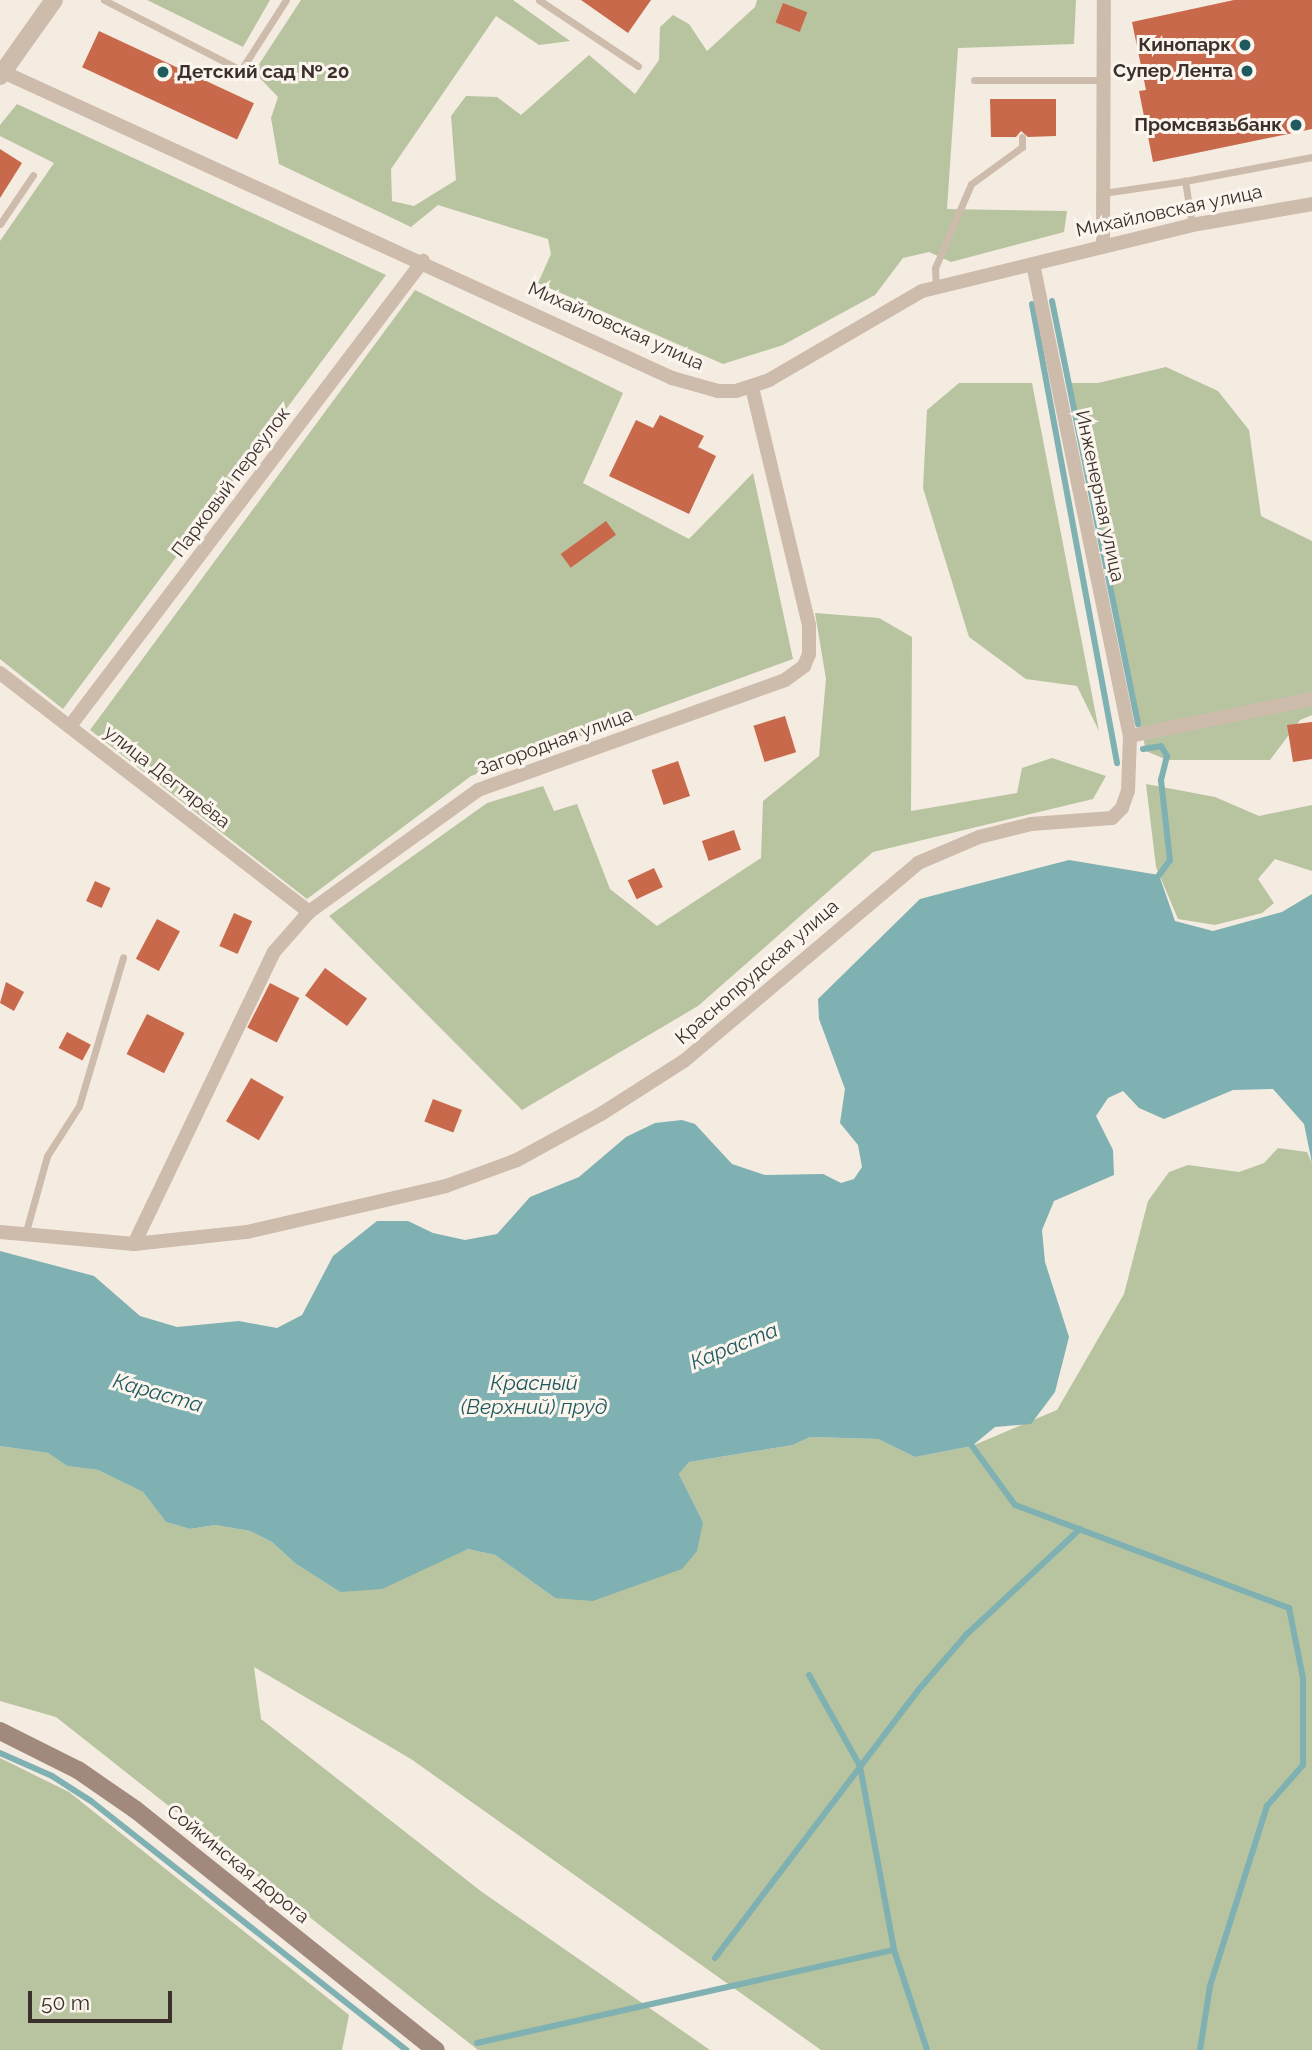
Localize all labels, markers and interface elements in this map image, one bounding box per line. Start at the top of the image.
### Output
place label: Кинопарк [1138,34,1231,56]
marker: Кинопарк [1237,37,1253,53]
place label: Супер Лента [1113,60,1233,82]
place label: Детский сад № 20 [177,61,349,83]
marker: Супер Лента [1239,63,1255,79]
marker: Детский сад № 20 [155,64,171,80]
place label: Промсвязьбанк [1134,114,1282,136]
marker: Промсвязьбанк [1288,117,1304,133]
street label: Михайловская улица [1074,180,1264,242]
street label: Михайловская улица [524,277,708,375]
street label: Парковый переулок [167,402,295,562]
street label: Инженерная улица [1071,408,1129,584]
street label: Загородная улица [474,703,636,781]
street label: улица Дегтярёва [99,721,235,833]
street label: Краснопрудская улица [670,895,844,1049]
water label: Караста [687,1317,781,1375]
water label: Караста [110,1368,206,1418]
water label: Красный (Верхний) пруд [461,1370,607,1420]
street label: Сойкинская дорога [162,1800,314,1928]
scale bar [32,1976,175,2020]
text: 50 m [41,1990,90,2015]

